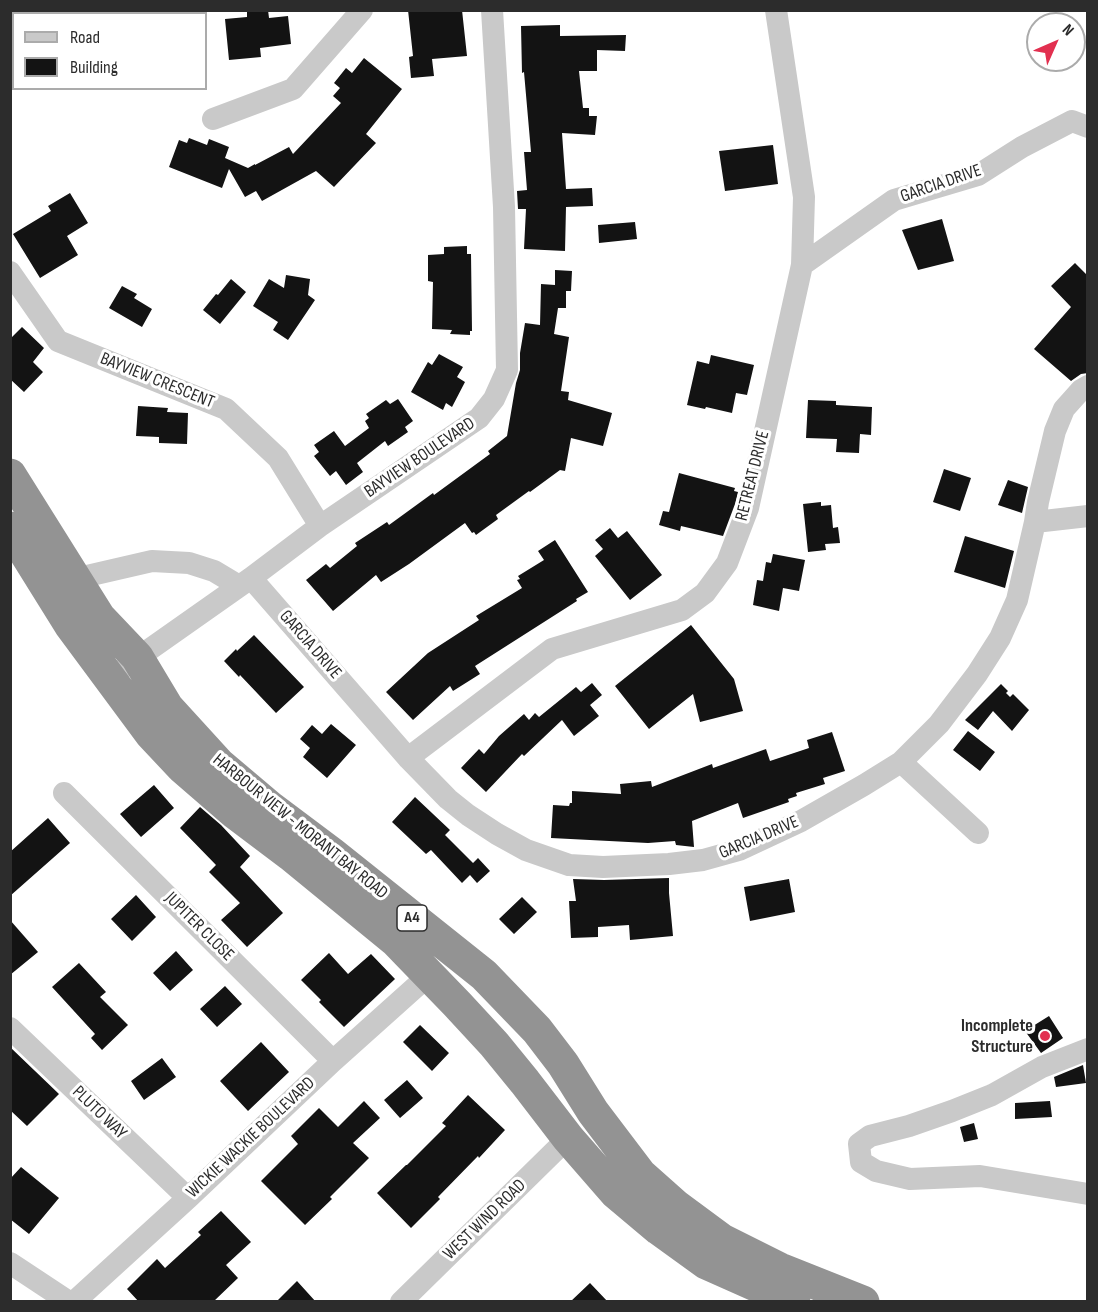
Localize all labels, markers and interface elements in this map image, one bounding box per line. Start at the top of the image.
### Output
legend [12,12,207,90]
north arrow [1026,12,1086,72]
text: N [1058,21,1077,40]
text: Road [70,27,100,48]
text: Building [70,57,118,78]
street label: GARCIA DRIVE [898,160,984,208]
street label: BAYVIEW CRESCENT [97,348,217,414]
street label: BAYVIEW BOULEVARD [361,413,479,503]
street label: RETREAT DRIVE [731,429,775,523]
street label: GARCIA DRIVE [274,606,346,684]
street label: HARBOUR VIEW - MORANT BAY ROAD [208,750,392,904]
street label: GARCIA DRIVE [716,812,802,864]
street label: JUPITER CLOSE [160,888,238,966]
road number: A4 [397,905,427,931]
place label: Incomplete Structure [961,1015,1033,1058]
marker: Incomplete Structure [1038,1029,1052,1043]
street label: WICKIE WACKIE BOULEVARD [182,1073,320,1203]
street label: PLUTO WAY [67,1082,131,1144]
street label: WEST WIND ROAD [439,1175,531,1265]

